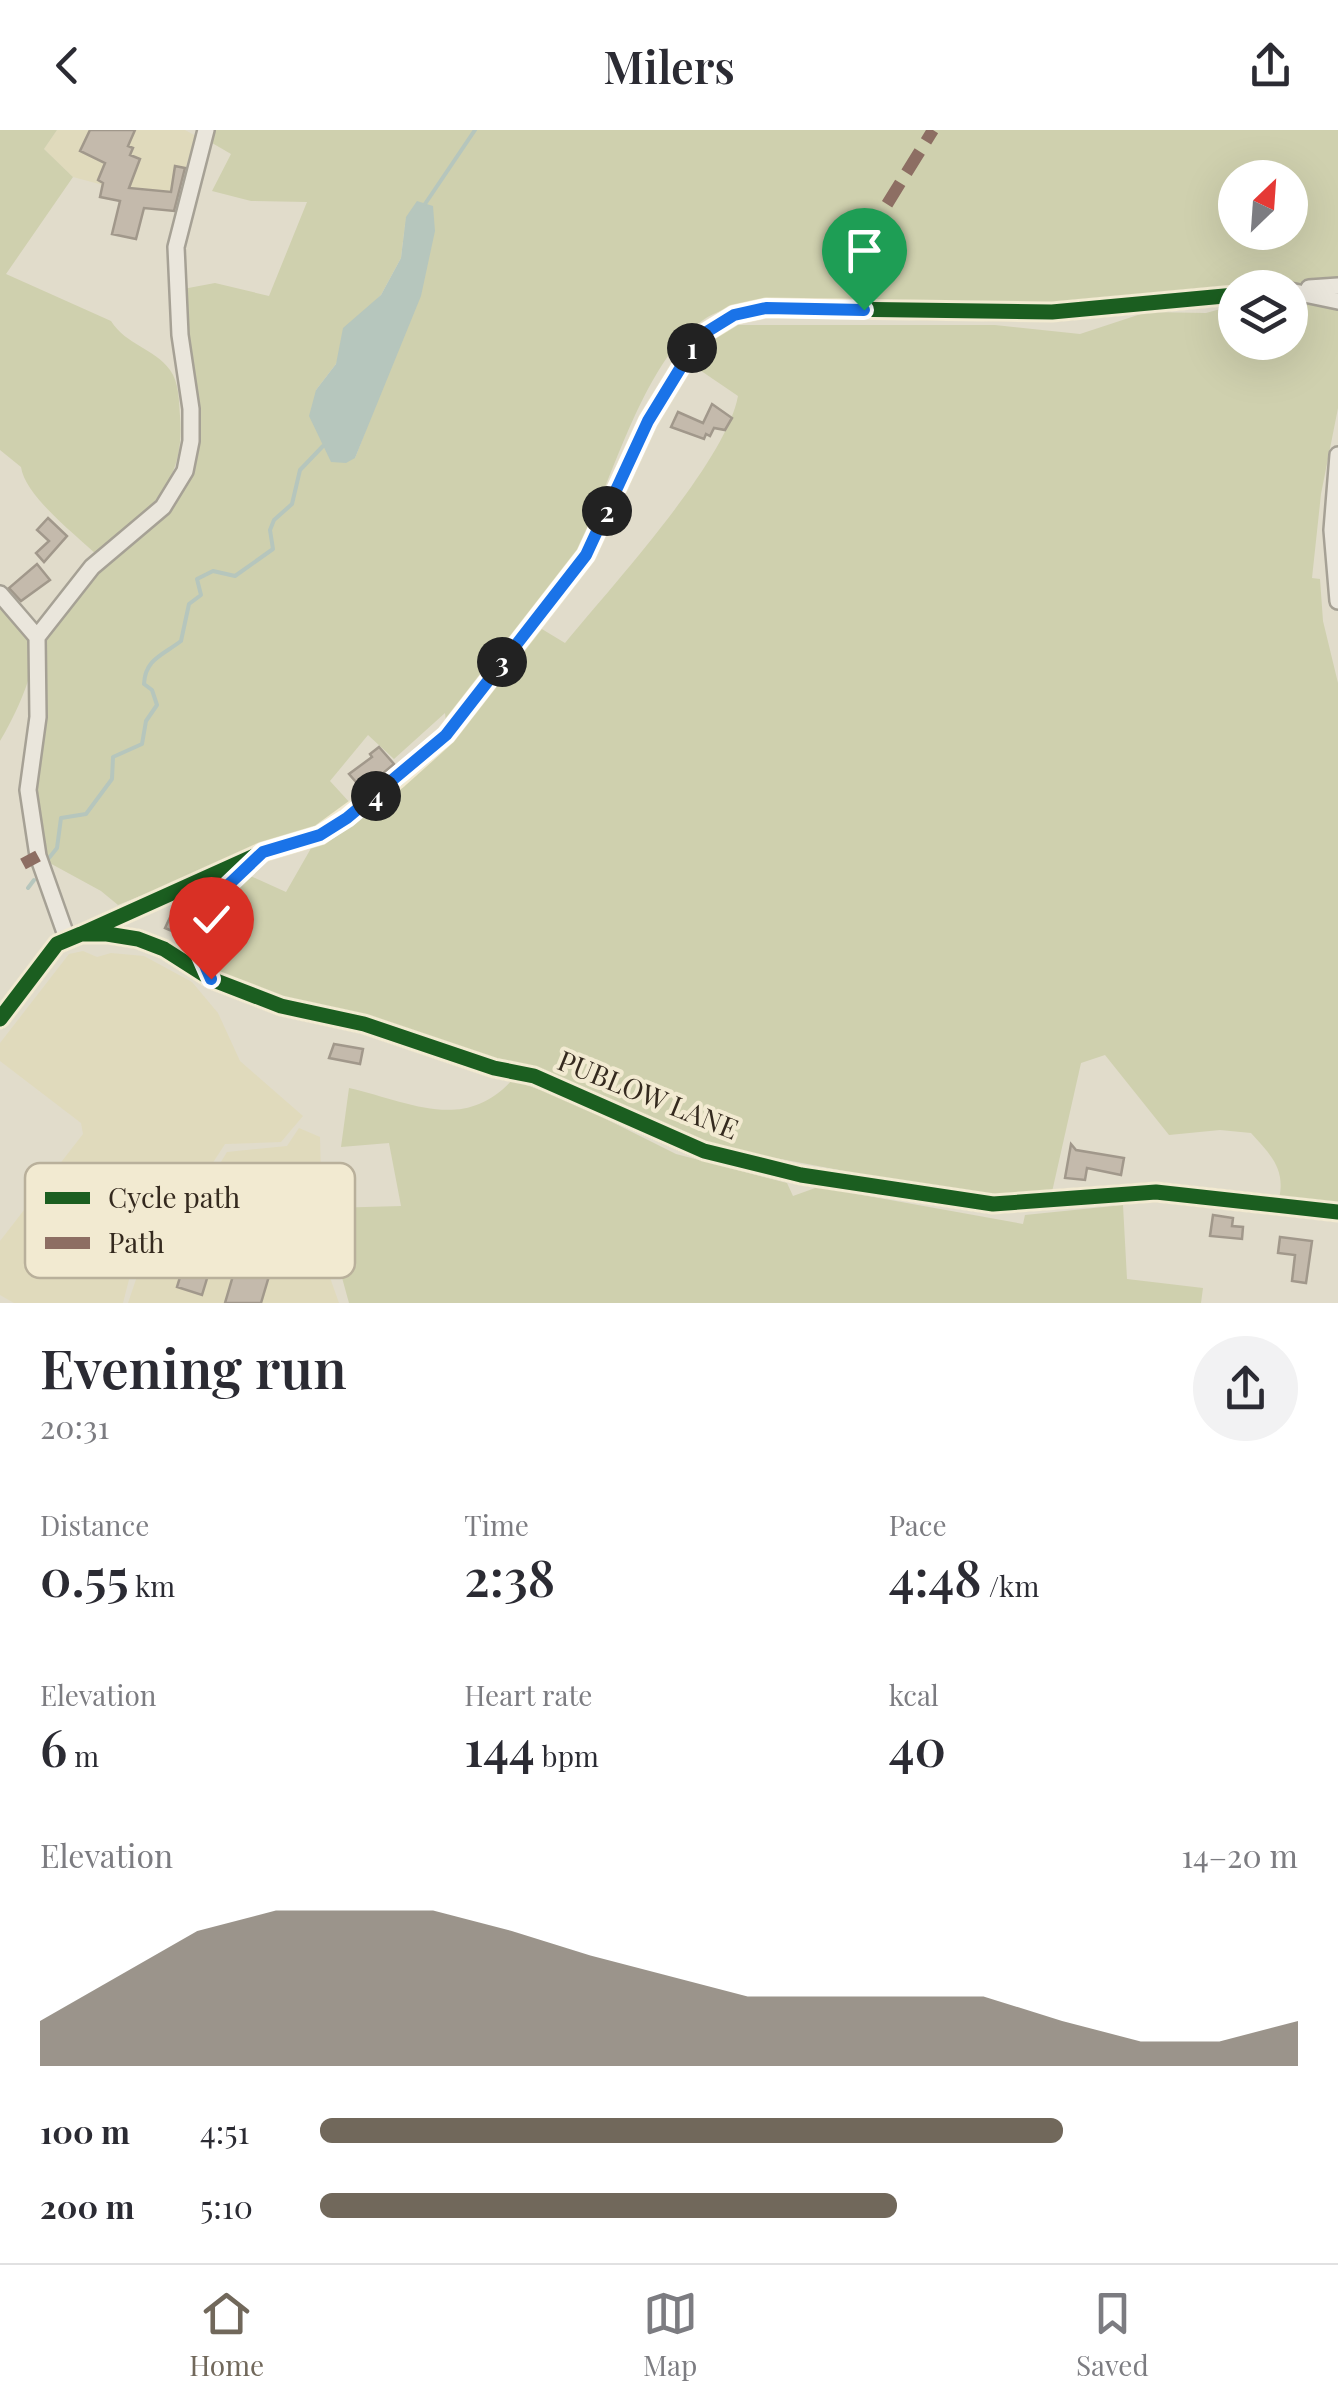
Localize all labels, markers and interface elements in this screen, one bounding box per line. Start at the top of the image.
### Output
text: Milers [603,35,735,95]
icon: back [40,38,95,93]
icon: share [1243,38,1298,93]
north arrow [1218,160,1308,250]
map controls [1218,160,1308,360]
pin [822,208,907,311]
icon: arrive [837,223,892,278]
button: layers [1218,270,1308,360]
pin: 1 [667,323,717,373]
text: 1 [687,329,697,366]
pin: 2 [582,486,632,536]
text: 2 [600,492,614,529]
pin: 3 [477,637,527,687]
text: 3 [495,643,509,680]
pin: 4 [351,771,401,821]
text: 4 [369,777,383,814]
pin [169,877,254,980]
icon: check [184,892,239,947]
street label: PUBLOW LANE [553,1041,744,1147]
legend [25,1163,355,1278]
text: Cycle path [108,1178,241,1215]
text: Path [108,1223,165,1260]
text: Evening run [40,1329,347,1403]
button: share [1193,1336,1298,1441]
text: 20:31 [40,1404,109,1447]
text: Distance [40,1506,149,1543]
text: Time [464,1506,529,1543]
text: Pace [889,1506,947,1543]
text: 0.55 [40,1543,129,1610]
text: 2:38 [464,1543,555,1610]
text: 4:48 [889,1543,982,1610]
text: km [129,1567,175,1604]
text: /km [982,1567,1039,1604]
text: Elevation [40,1676,156,1713]
text: Heart rate [464,1676,593,1713]
text: kcal [889,1676,939,1713]
text: 6 [40,1713,67,1780]
text: 144 [464,1713,535,1780]
text: 40 [889,1713,946,1780]
text: m [67,1737,99,1774]
text: bpm [535,1737,599,1774]
text: Elevation [40,1833,173,1876]
text: 14–20 m [1181,1833,1298,1876]
text: 100 m [40,2109,130,2152]
text: 4:51 [200,2109,249,2152]
text: 200 m [40,2184,134,2227]
text: 5:10 [200,2184,253,2227]
tab: Home [189,2286,264,2383]
tab: Map [643,2286,698,2383]
tab: Saved [1076,2286,1149,2383]

